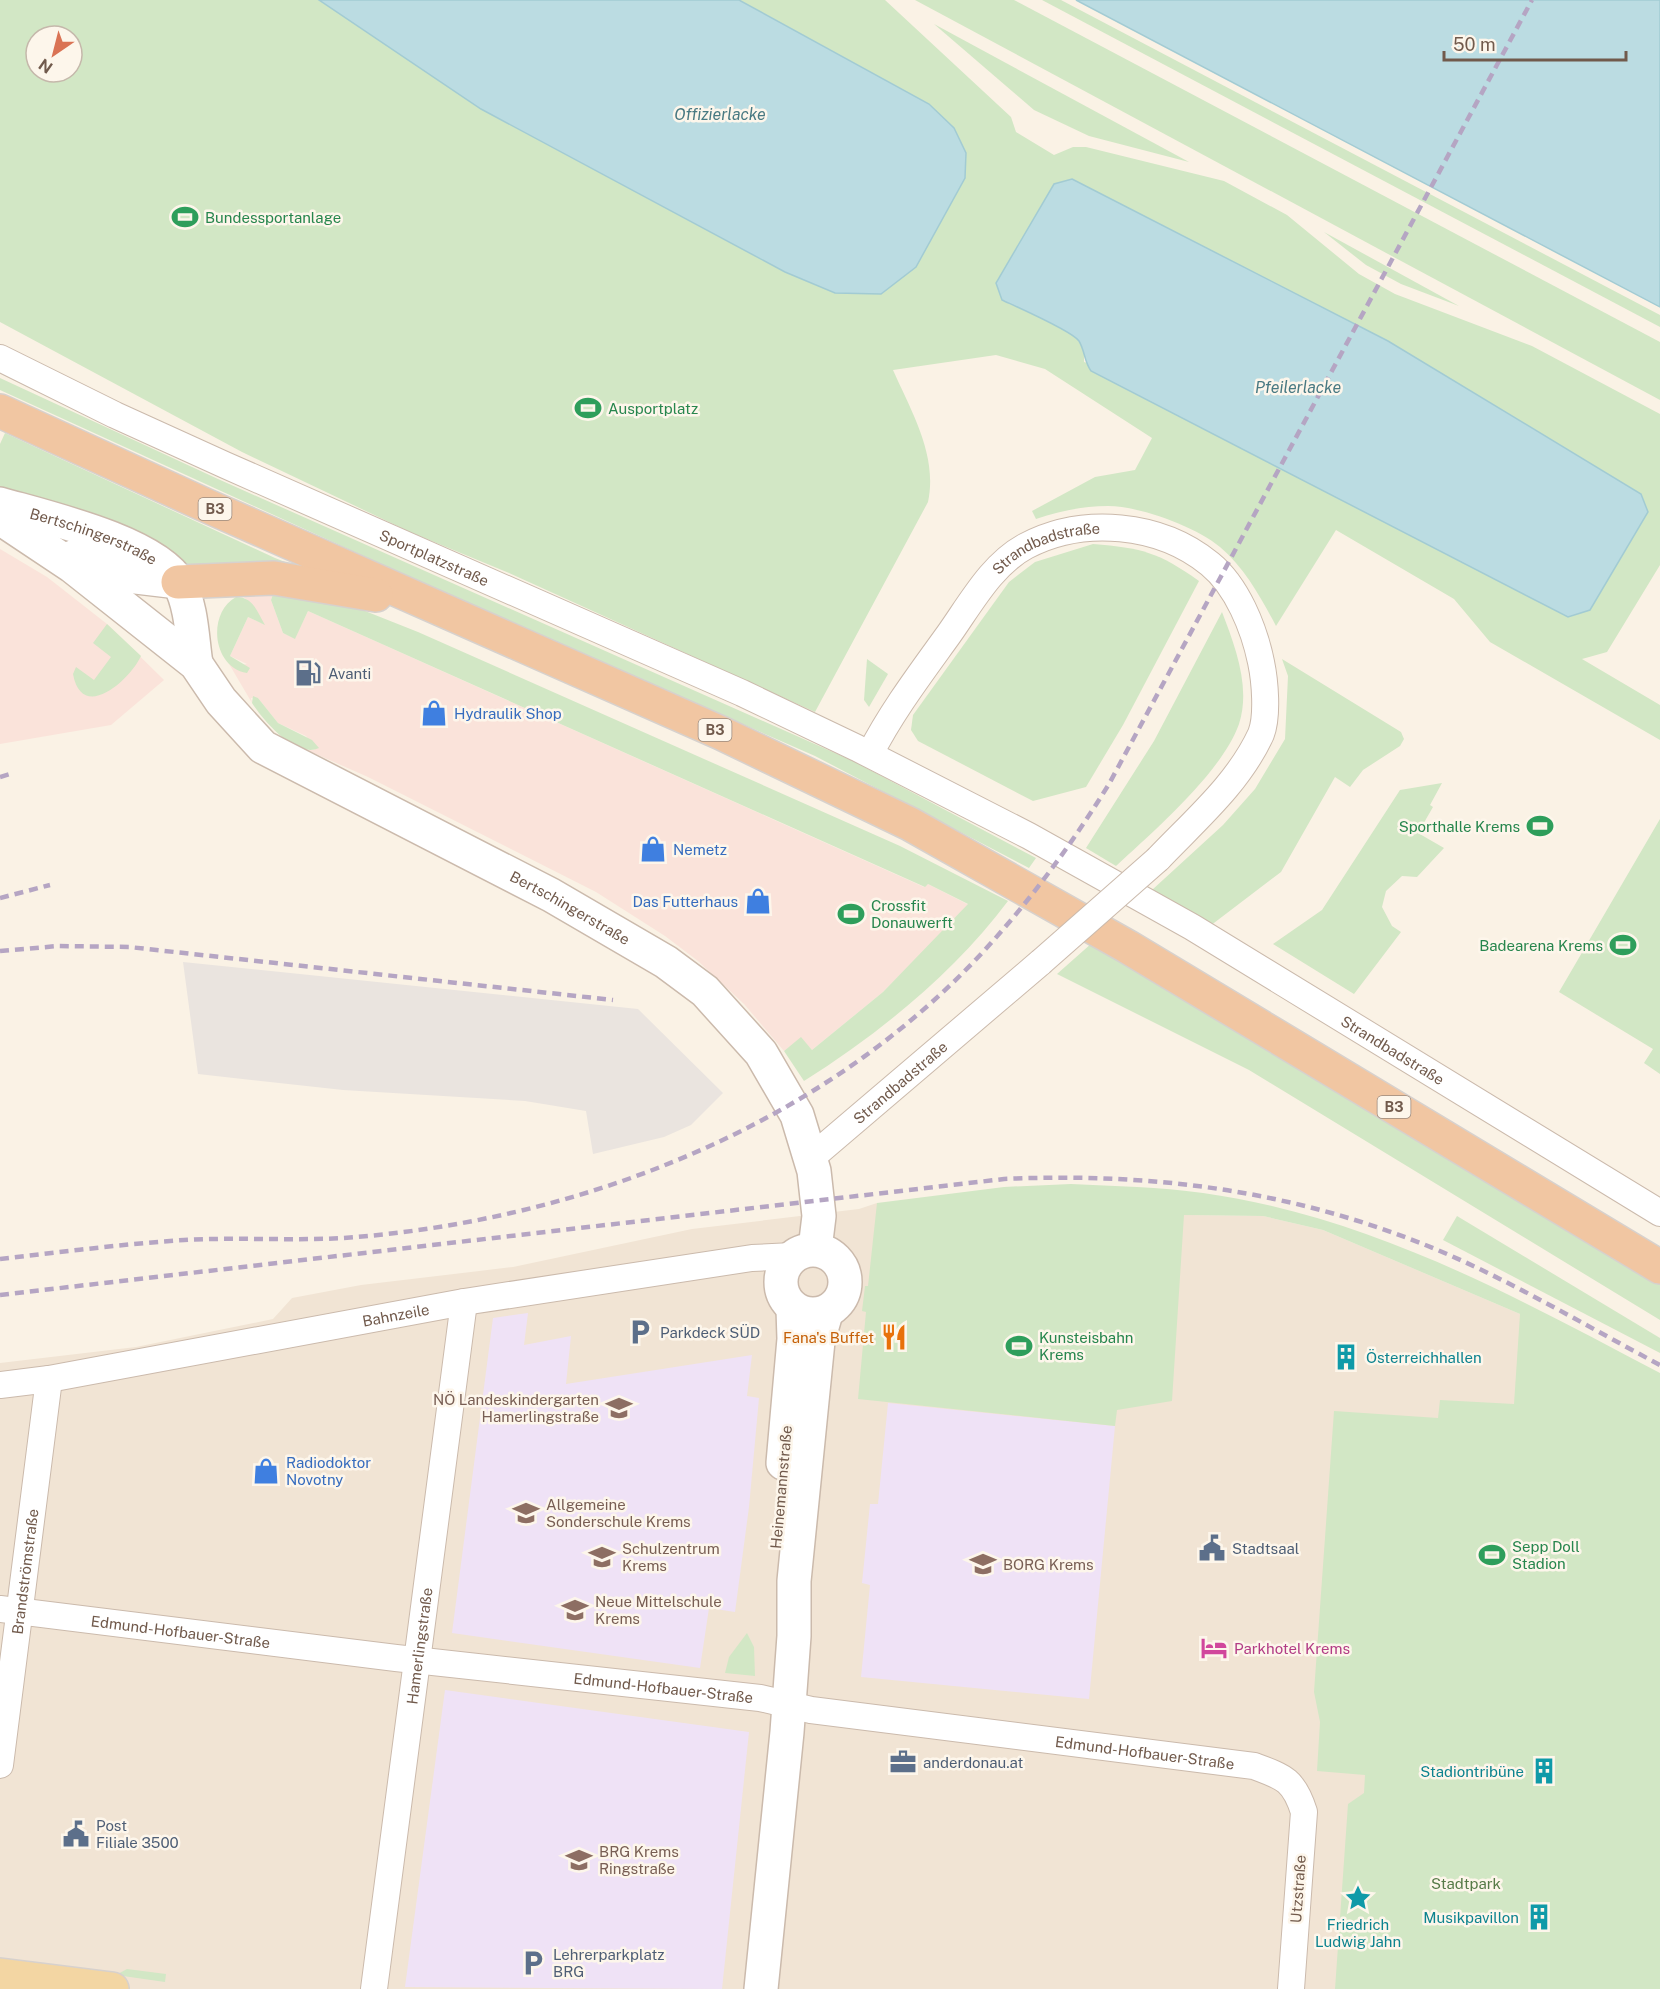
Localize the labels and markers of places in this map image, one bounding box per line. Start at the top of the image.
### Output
sports icon: Bundessportanlage [170,202,200,232]
place label: Bundessportanlage [205,209,341,226]
sports icon: Ausportplatz [573,393,603,423]
place label: Ausportplatz [608,400,698,417]
fuel station icon: Avanti [293,658,323,688]
place label: Avanti [328,665,371,682]
shop icon: Hydraulik Shop [419,698,449,728]
place label: Hydraulik Shop [454,705,562,722]
sports icon: Sporthalle Krems [1525,811,1555,841]
place label: Sporthalle Krems [1399,818,1520,835]
shop icon: Nemetz [638,834,668,864]
place label: Nemetz [673,841,727,858]
shop icon: Das Futterhaus [743,886,773,916]
place label: Das Futterhaus [632,893,738,910]
place label: Crossfit Donauwerft [871,897,953,931]
sports icon: Crossfit Donauwerft [836,899,866,929]
sports icon: Badearena Krems [1608,930,1638,960]
place label: Badearena Krems [1479,937,1603,954]
parking icon: Parkdeck SÜD [625,1317,655,1347]
restaurant icon: Fana's Buffet [879,1322,909,1352]
place label: Parkdeck SÜD [660,1323,760,1341]
place label: Fana's Buffet [783,1329,874,1346]
place label: Kunsteisbahn Krems [1039,1329,1133,1363]
sports icon: Kunsteisbahn Krems [1004,1331,1034,1361]
building icon: Österreichhallen [1331,1342,1361,1372]
place label: Österreichhallen [1366,1348,1482,1366]
place label: NÖ Landeskindergarten Hamerlingstraße [433,1390,599,1425]
school or university icon: NÖ Landeskindergarten Hamerlingstraße [604,1393,634,1423]
place label: Radiodoktor Novotny [286,1454,371,1488]
shop icon: Radiodoktor Novotny [251,1456,281,1486]
place label: Allgemeine Sonderschule Krems [546,1496,691,1530]
school or university icon: Allgemeine Sonderschule Krems [511,1498,541,1528]
public building icon: Stadtsaal [1197,1533,1227,1563]
place label: Sepp Doll Stadion [1512,1538,1580,1572]
place label: Schulzentrum Krems [622,1540,720,1574]
place label: Stadtsaal [1232,1540,1299,1557]
sports icon: Sepp Doll Stadion [1477,1540,1507,1570]
school or university icon: Schulzentrum Krems [587,1542,617,1572]
school or university icon: BORG Krems [968,1549,998,1579]
place label: BORG Krems [1003,1556,1094,1573]
place label: Neue Mittelschule Krems [595,1593,722,1627]
school or university icon: Neue Mittelschule Krems [560,1595,590,1625]
hotel icon: Parkhotel Krems [1199,1633,1229,1663]
place label: Parkhotel Krems [1234,1640,1350,1657]
office icon: anderdonau.at [888,1747,918,1777]
place label: anderdonau.at [923,1754,1024,1771]
building icon: Stadiontribüne [1529,1756,1559,1786]
place label: Stadiontribüne [1420,1763,1524,1780]
place label: Post Filiale 3500 [96,1817,179,1851]
public building icon: Post Filiale 3500 [61,1819,91,1849]
place label: BRG Krems Ringstraße [599,1843,679,1877]
school or university icon: BRG Krems Ringstraße [564,1845,594,1875]
place icon: Friedrich Ludwig Jahn [1343,1883,1373,1913]
building icon: Musikpavillon [1524,1902,1554,1932]
place label: Musikpavillon [1423,1909,1519,1926]
place label: Friedrich Ludwig Jahn [1315,1916,1401,1950]
place label: Lehrerparkplatz BRG [553,1946,664,1980]
parking icon: Lehrerparkplatz BRG [518,1948,548,1978]

